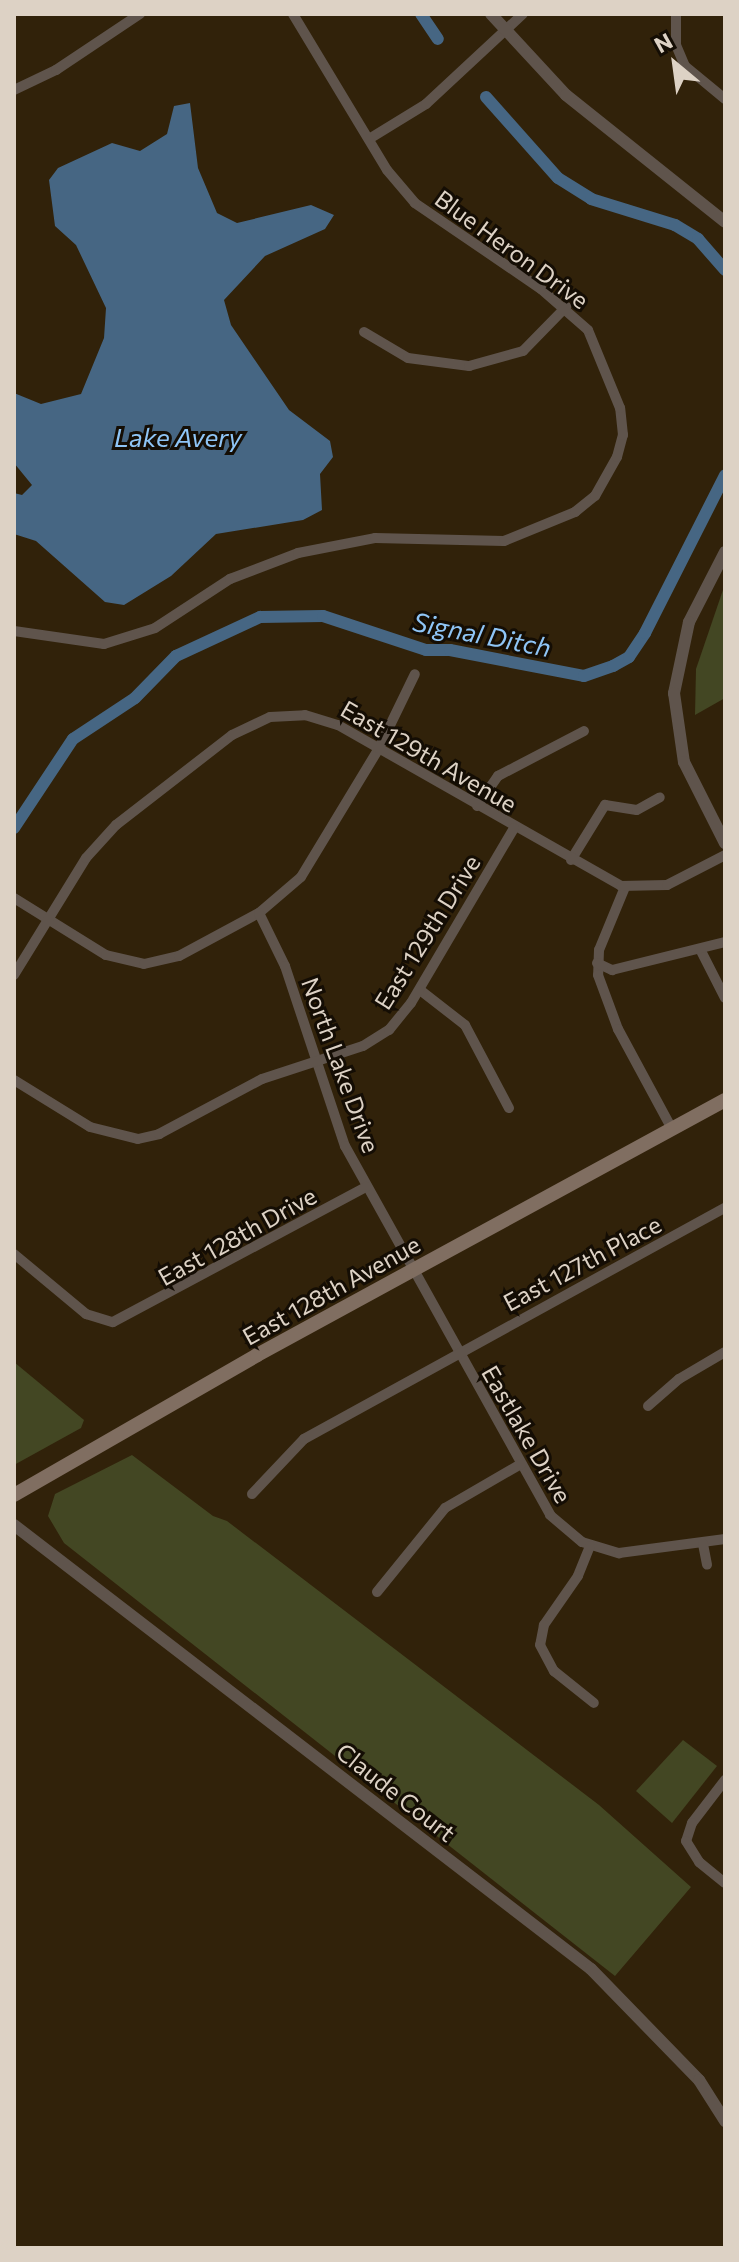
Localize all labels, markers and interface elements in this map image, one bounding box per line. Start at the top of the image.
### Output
north arrow [635,24,715,104]
text: N [649,27,677,58]
street label: Blue Heron Drive [430,184,594,314]
water label: Lake Avery [114,421,242,453]
water label: Signal Ditch [410,605,554,663]
street label: East 129th Avenue [336,694,522,818]
street label: East 129th Drive [368,850,486,1014]
street label: North Lake Drive [296,974,386,1156]
street label: East 128th Drive [153,1181,321,1291]
street label: East 127th Place [498,1209,666,1317]
street label: East 128th Avenue [237,1229,425,1351]
street label: Eastlake Drive [476,1360,578,1508]
street label: Claude Court [331,1737,461,1847]

